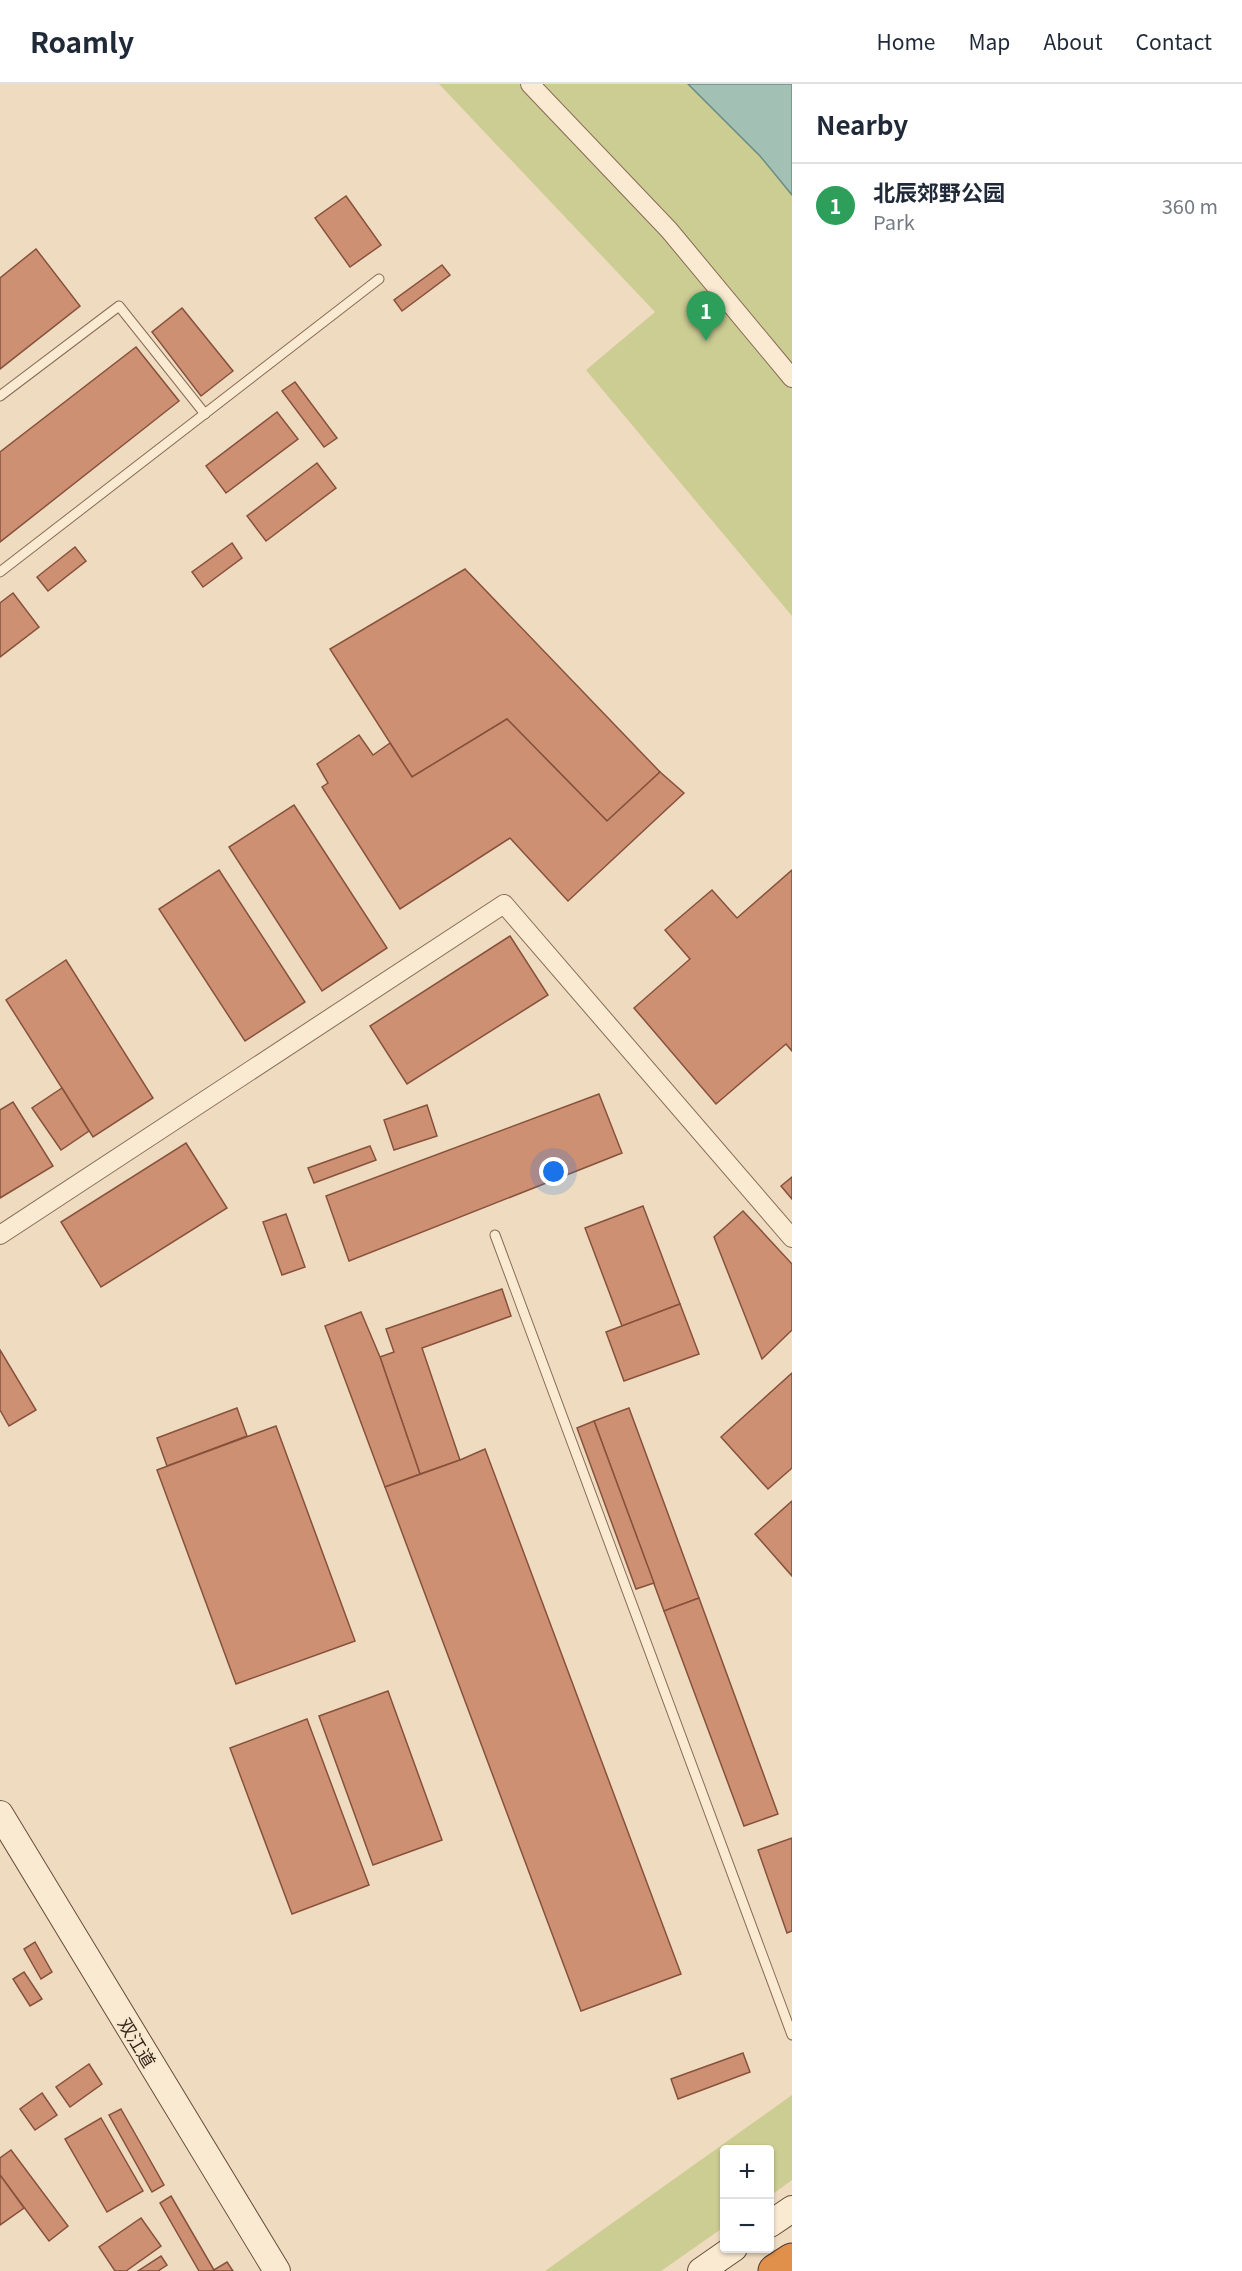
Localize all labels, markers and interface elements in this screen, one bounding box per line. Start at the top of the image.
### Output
text: Roamly [30,21,134,61]
text: Home [876,26,936,56]
text: Map [969,26,1010,56]
text: About [1043,26,1103,56]
text: Contact [1136,26,1212,56]
text: Nearby [816,105,908,142]
text: 北辰郊野公园 [873,175,1005,207]
text: 1 [830,191,841,220]
text: 360 m [1162,191,1218,220]
text: Park [873,207,915,236]
pin: 1 [686,292,726,341]
your location [539,1157,568,1186]
street label: 双江道 [113,2012,163,2072]
map controls [720,2145,774,2253]
button: + [720,2145,774,2199]
button: − [720,2199,774,2253]

